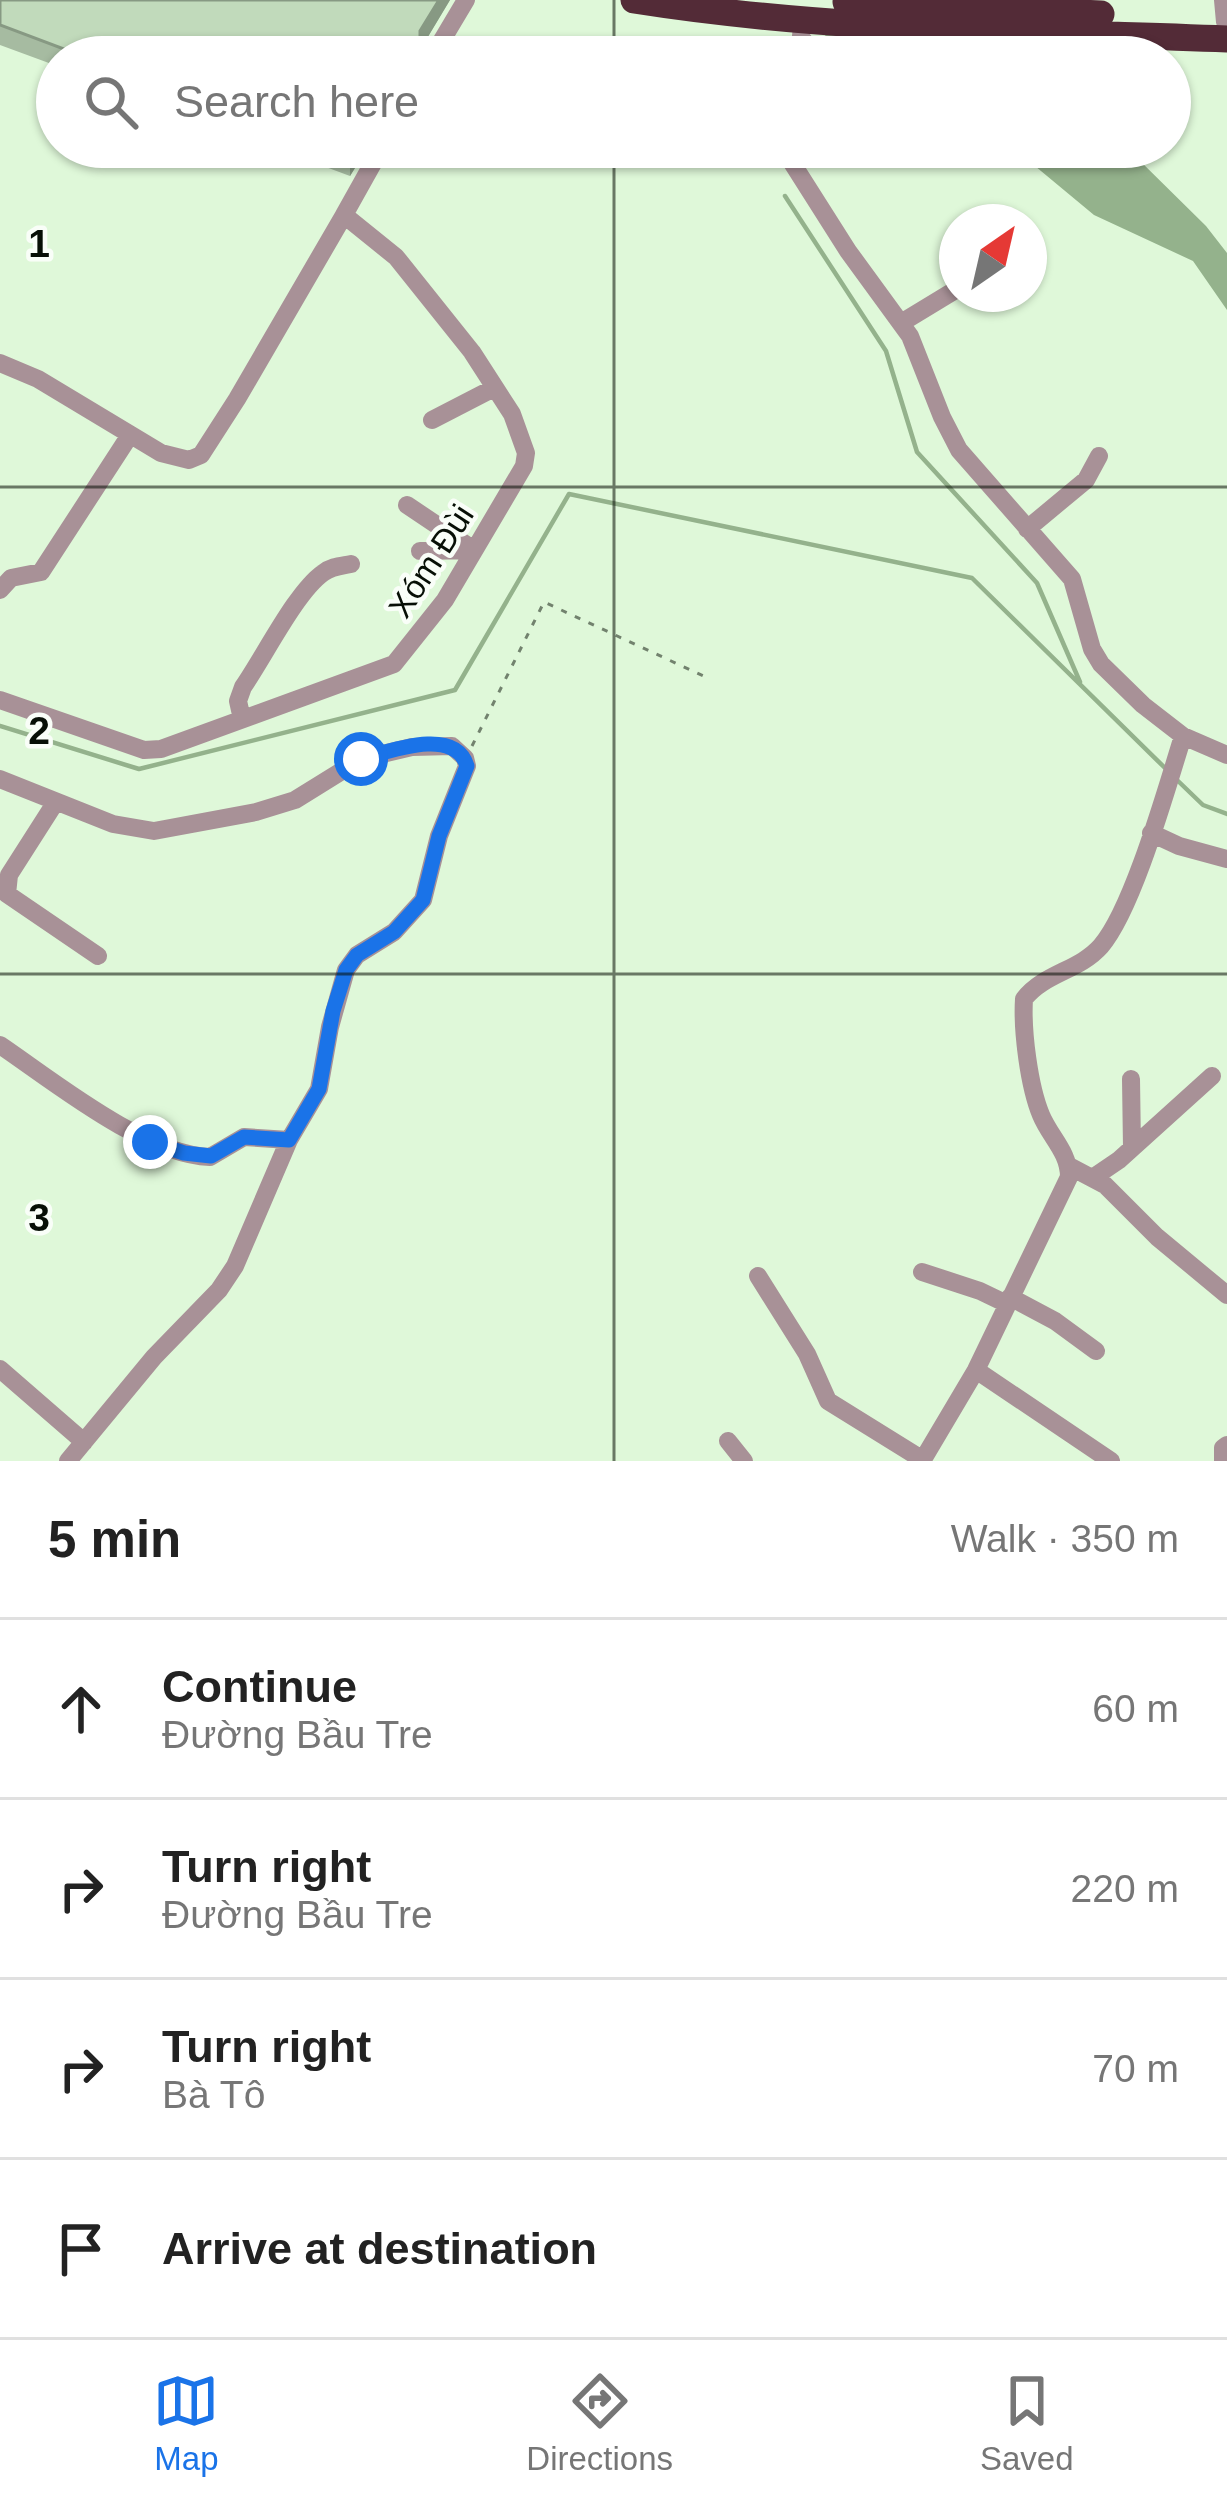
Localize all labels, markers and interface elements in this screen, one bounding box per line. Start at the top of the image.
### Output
search box [36,36,1191,168]
icon: search [78,69,144,135]
text: Search here [174,76,419,127]
north arrow [939,204,1047,312]
text: 1 [28,222,50,265]
street label: Xóm Đùi [381,498,481,624]
text: 2 [28,709,50,752]
route start [334,732,388,786]
route end [123,1115,177,1169]
text: 3 [28,1196,50,1239]
text: 5 min [48,1511,181,1568]
text: Walk · 350 m [951,1517,1179,1560]
text: Continue [162,1661,357,1712]
icon: ahead [48,1676,114,1742]
text: 60 m [1092,1687,1179,1730]
text: Đường Bầu Tre [162,1713,433,1756]
text: Turn right [162,1841,371,1892]
icon: right [48,1856,114,1922]
text: 220 m [1071,1867,1179,1910]
text: Đường Bầu Tre [162,1893,433,1936]
text: Turn right [162,2021,371,2072]
icon: right [48,2036,114,2102]
text: 70 m [1092,2047,1179,2090]
text: Bà Tô [162,2073,265,2116]
icon: arrive [48,2216,114,2282]
text: Arrive at destination [162,2223,597,2274]
tab: Map [153,2368,219,2478]
tab: Directions [526,2368,673,2478]
tab: Saved [980,2368,1074,2478]

